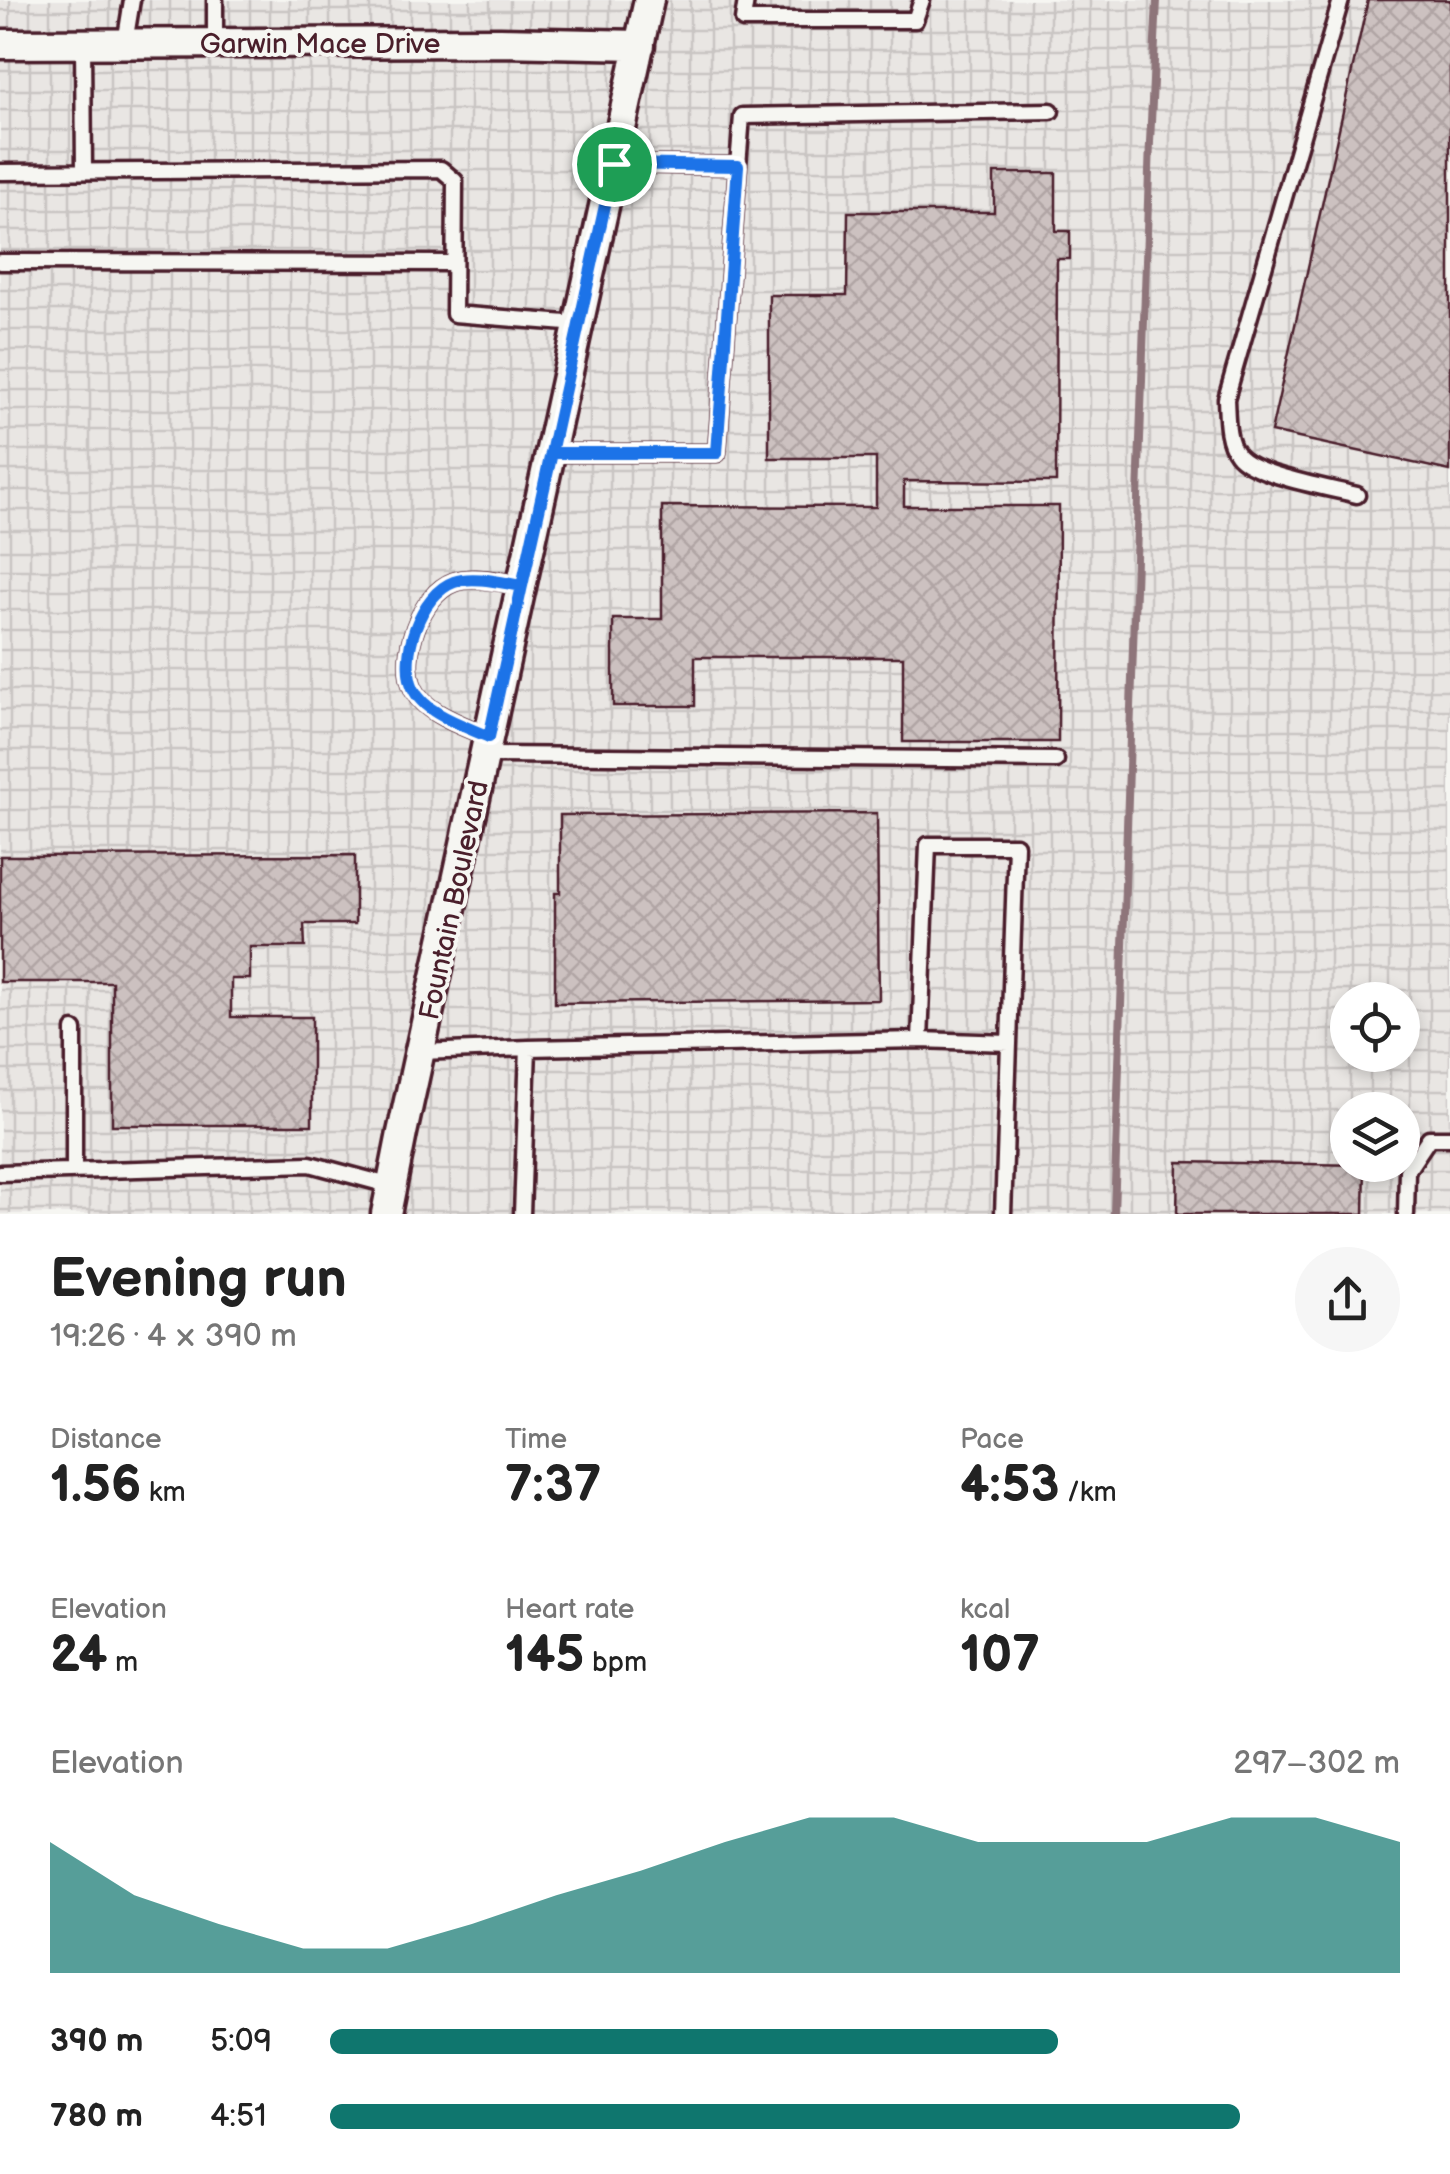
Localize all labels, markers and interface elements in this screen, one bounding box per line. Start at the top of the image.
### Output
street label: Garwin Mace Drive [200,28,440,61]
pin [572,122,657,207]
icon: arrive [587,137,642,192]
street label: Fountain Boulevard [413,778,496,1023]
map controls [1330,982,1420,1182]
button: locate [1330,982,1420,1072]
button: layers [1330,1092,1420,1182]
text: Evening run [50,1246,347,1313]
button: share [1295,1247,1400,1352]
text: 19:26 · 4 × 390 m [50,1317,297,1356]
text: Distance [50,1423,162,1456]
text: Time [505,1423,567,1456]
text: Pace [960,1423,1024,1456]
text: 1.56 [50,1456,141,1516]
text: 7:37 [505,1456,601,1516]
text: 4:53 [960,1456,1060,1516]
text: km [141,1476,186,1509]
text: /km [1060,1476,1117,1509]
text: Elevation [50,1593,167,1626]
text: Heart rate [505,1593,634,1626]
text: kcal [960,1593,1010,1626]
text: 24 [50,1626,107,1686]
text: 145 [505,1626,584,1686]
text: 107 [960,1626,1040,1686]
text: m [107,1646,138,1679]
text: bpm [584,1646,647,1679]
text: Elevation [50,1744,183,1783]
text: 297–302 m [1233,1744,1400,1783]
text: 390 m [50,2022,143,2061]
text: 5:09 [210,2022,272,2061]
text: 780 m [50,2097,143,2136]
text: 4:51 [210,2097,267,2136]

